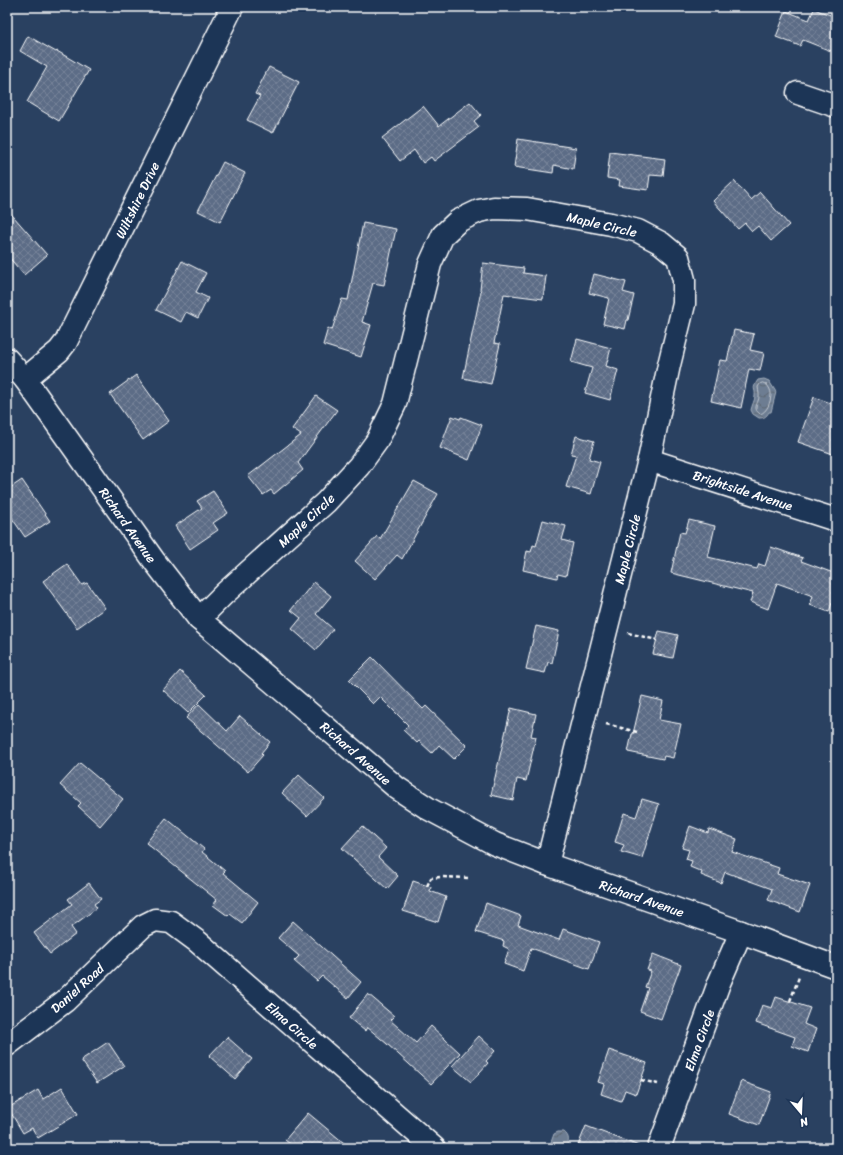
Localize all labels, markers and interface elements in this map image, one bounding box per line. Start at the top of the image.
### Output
street label: Wiltshire Drive [109,158,166,243]
street label: Maple Circle [564,205,640,244]
street label: Brightside Avenue [690,464,796,517]
street label: Richard Avenue [93,482,163,568]
street label: Maple Circle [272,487,341,553]
street label: Maple Circle [608,511,647,587]
street label: Richard Avenue [315,716,397,791]
street label: Richard Avenue [596,873,688,924]
street label: Daniel Road [45,957,110,1019]
street label: Elma Circle [260,996,323,1055]
street label: Elma Circle [678,1006,721,1074]
north arrow [781,1093,821,1133]
text: N [797,1111,812,1132]

